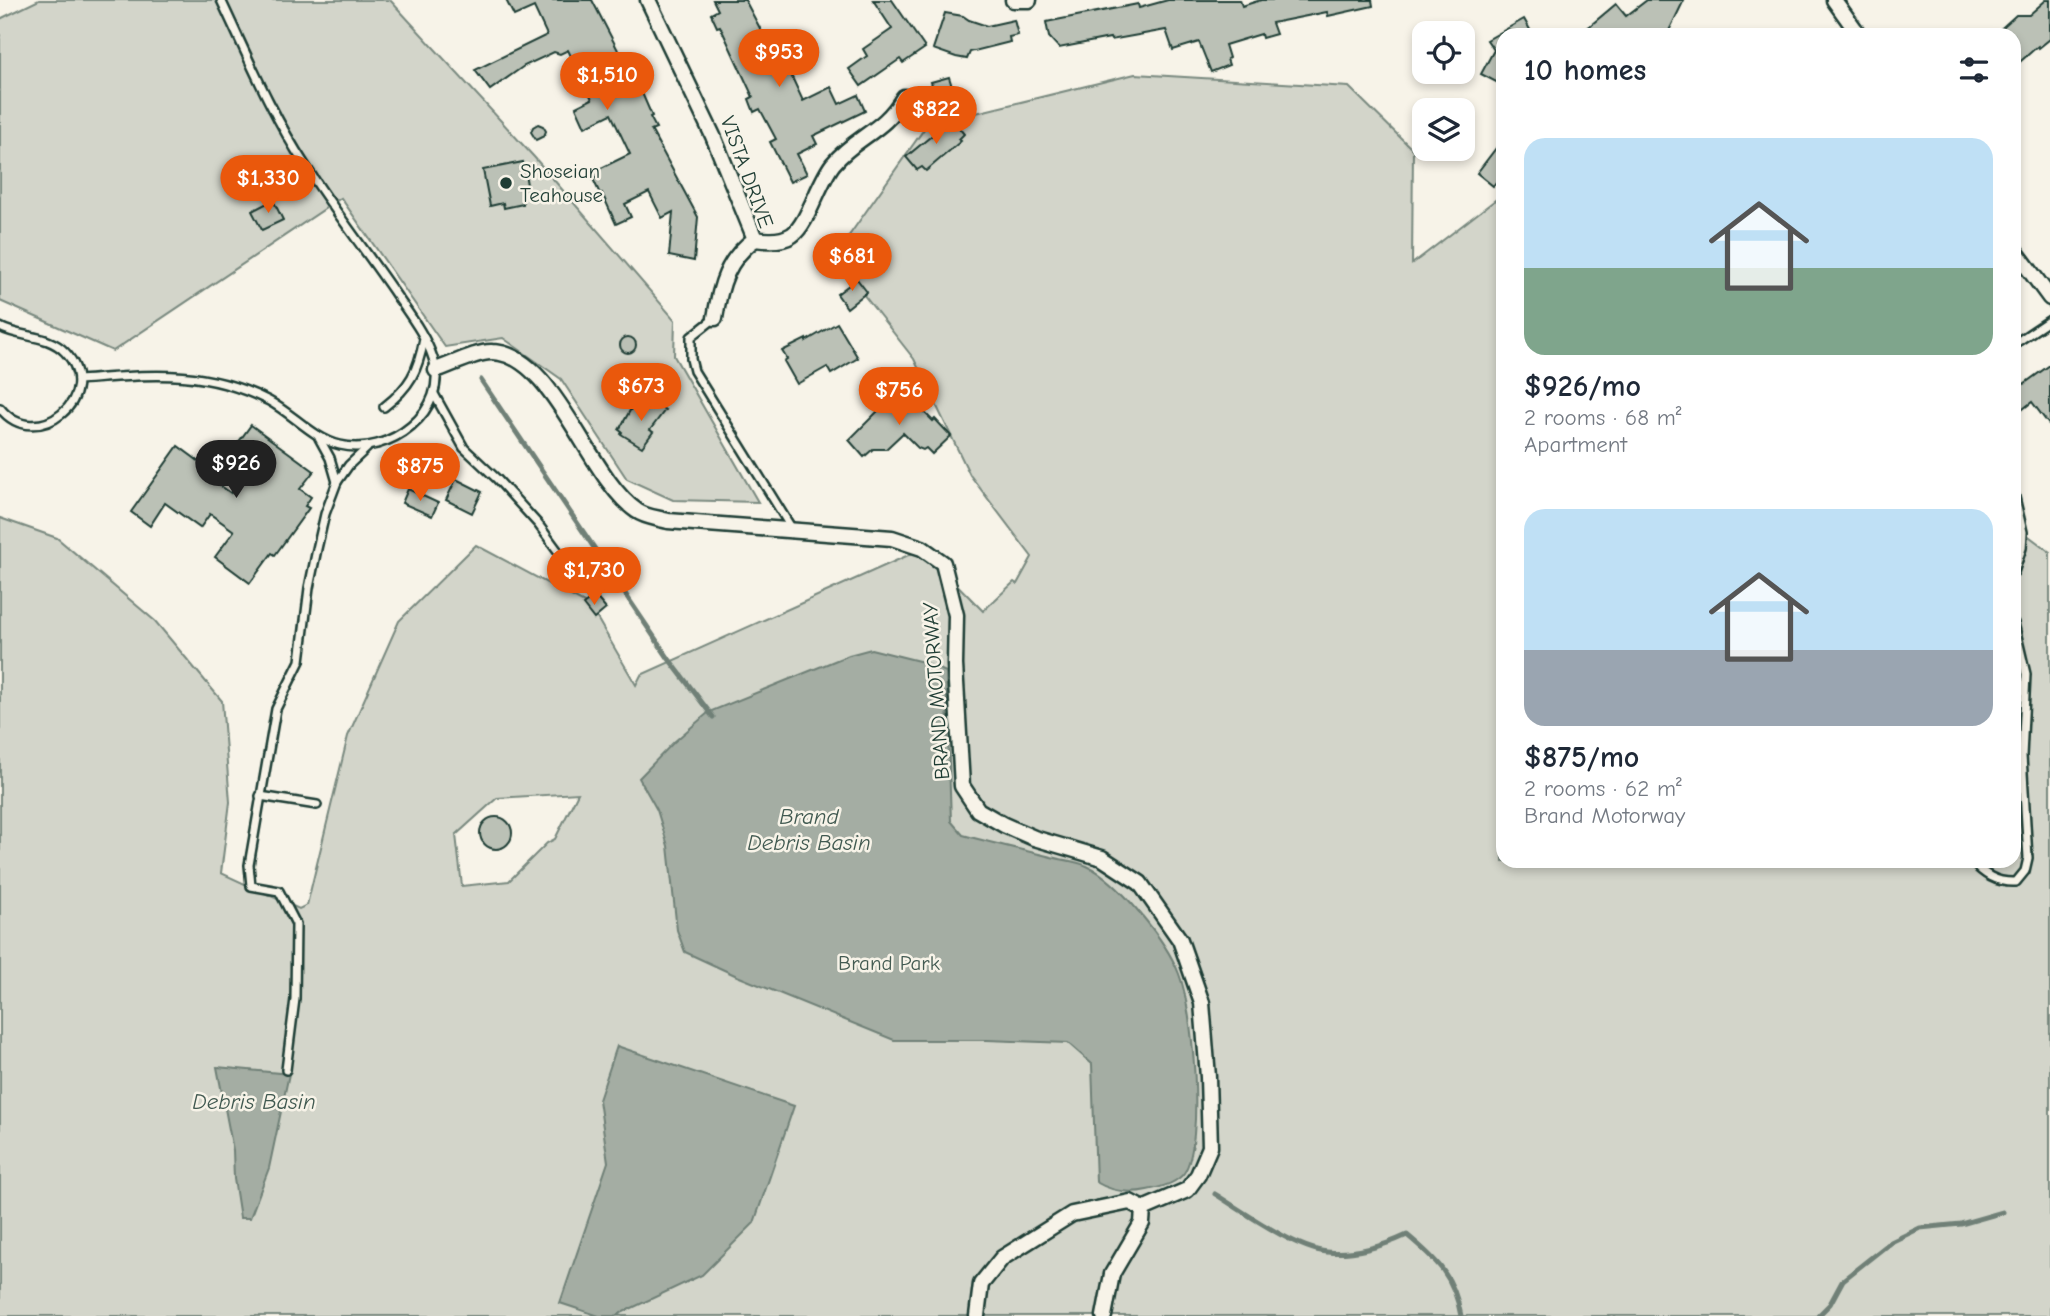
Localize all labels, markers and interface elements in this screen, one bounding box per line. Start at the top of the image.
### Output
map controls [1412,21,1475,161]
button: locate [1412,21,1475,84]
pin: $953 [738,29,820,89]
text: $953 [754,38,804,65]
icon: filters [1955,51,1993,89]
pin: $1,510 [550,52,664,112]
text: 10 homes [1524,53,1646,88]
text: $1,510 [576,61,638,88]
pin: $822 [895,86,977,146]
text: $822 [912,95,960,122]
button: layers [1412,98,1475,161]
street label: VISTA DRIVE [716,113,778,231]
pin: $1,330 [211,156,325,215]
place label: Shoseian Teahouse [520,159,603,207]
text: $1,330 [236,164,300,191]
marker: Shoseian Teahouse [498,175,514,191]
icon: home [1696,183,1822,309]
pin: $681 [811,233,893,293]
text: $681 [829,242,875,269]
pin: $673 [600,364,682,423]
pin: $756 [858,368,940,427]
text: $926/mo [1524,369,1641,404]
text: $673 [617,372,665,399]
text: $756 [875,376,923,403]
text: 2 rooms · 68 m² [1524,404,1682,431]
text: Apartment [1524,431,1627,458]
pin: $926 [195,440,277,500]
pin: $875 [379,444,461,503]
text: $926 [211,449,261,476]
text: $875 [396,452,444,479]
pin: $1,730 [537,548,651,607]
icon: home [1696,554,1822,680]
text: $1,730 [563,556,625,583]
street label: BRAND MOTORWAY [918,601,954,781]
text: $875/mo [1524,740,1639,775]
text: 2 rooms · 62 m² [1524,775,1682,802]
text: Brand Motorway [1524,802,1685,829]
water label: Brand Debris Basin [747,803,871,856]
park label: Brand Park [838,951,940,975]
water label: Debris Basin [192,1088,316,1115]

